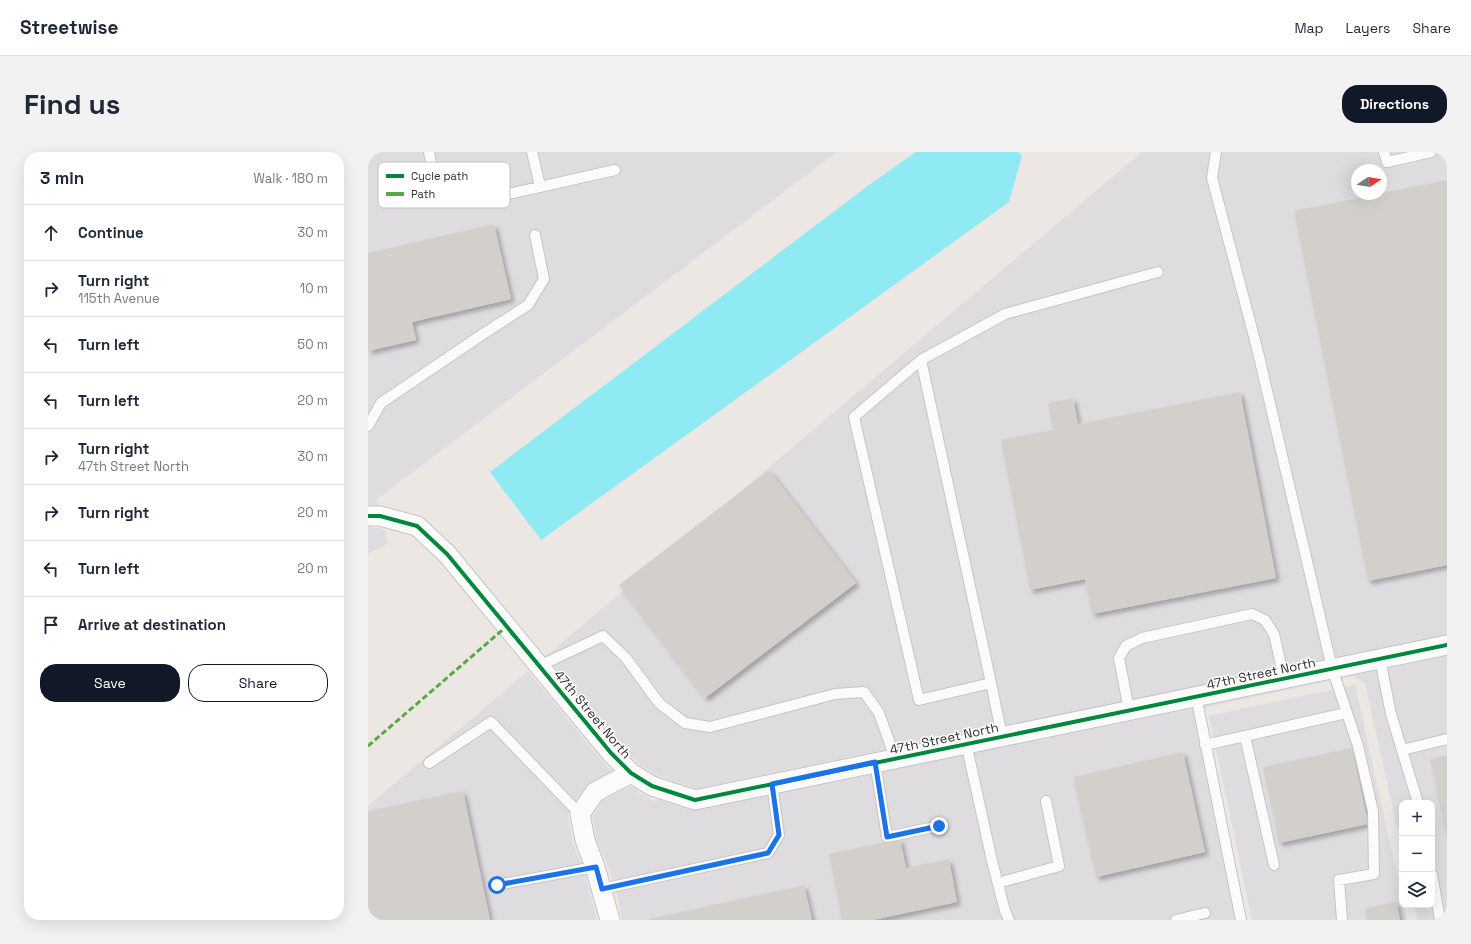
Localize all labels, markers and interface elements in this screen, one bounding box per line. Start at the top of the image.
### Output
text: Streetwise [20,15,119,40]
text: Map [1294,19,1324,37]
text: Layers [1346,19,1390,37]
text: Share [1412,19,1451,37]
button: Directions [1342,85,1447,123]
text: Find us [24,86,121,122]
legend [378,162,510,208]
north arrow [1351,164,1387,200]
text: 3 min [40,167,84,189]
text: Cycle path [411,169,468,183]
text: Walk · 180 m [254,170,328,187]
text: Path [411,187,435,201]
icon: ahead [40,222,62,244]
text: Continue [78,223,144,242]
text: 30 m [297,224,328,241]
text: Turn right [78,271,149,290]
icon: right [40,278,62,300]
text: 10 m [300,280,328,297]
text: 115th Avenue [78,290,160,307]
icon: left [40,334,62,356]
text: Turn left [78,335,140,354]
text: 50 m [297,336,328,353]
icon: left [40,390,62,412]
text: Turn left [78,391,140,410]
text: 20 m [297,392,328,409]
text: Turn right [78,439,149,458]
icon: right [40,446,62,468]
text: 30 m [297,448,328,465]
text: 47th Street North [78,458,189,475]
icon: right [40,502,62,524]
text: Turn right [78,503,149,522]
text: 20 m [297,504,328,521]
icon: left [40,558,62,580]
text: Turn left [78,559,140,578]
text: 20 m [297,560,328,577]
icon: arrive [40,614,62,636]
text: Arrive at destination [78,615,226,634]
street label: 47th Street North [1205,654,1317,693]
button: Save [40,664,180,702]
button: Share [188,664,328,702]
street label: 47th Street North [550,666,635,762]
street label: 47th Street North [888,719,1000,758]
map controls [1399,800,1435,908]
button: + [1399,800,1435,836]
route end [930,817,948,835]
button: − [1399,836,1435,872]
button: layers [1399,872,1435,908]
route start [488,876,506,894]

